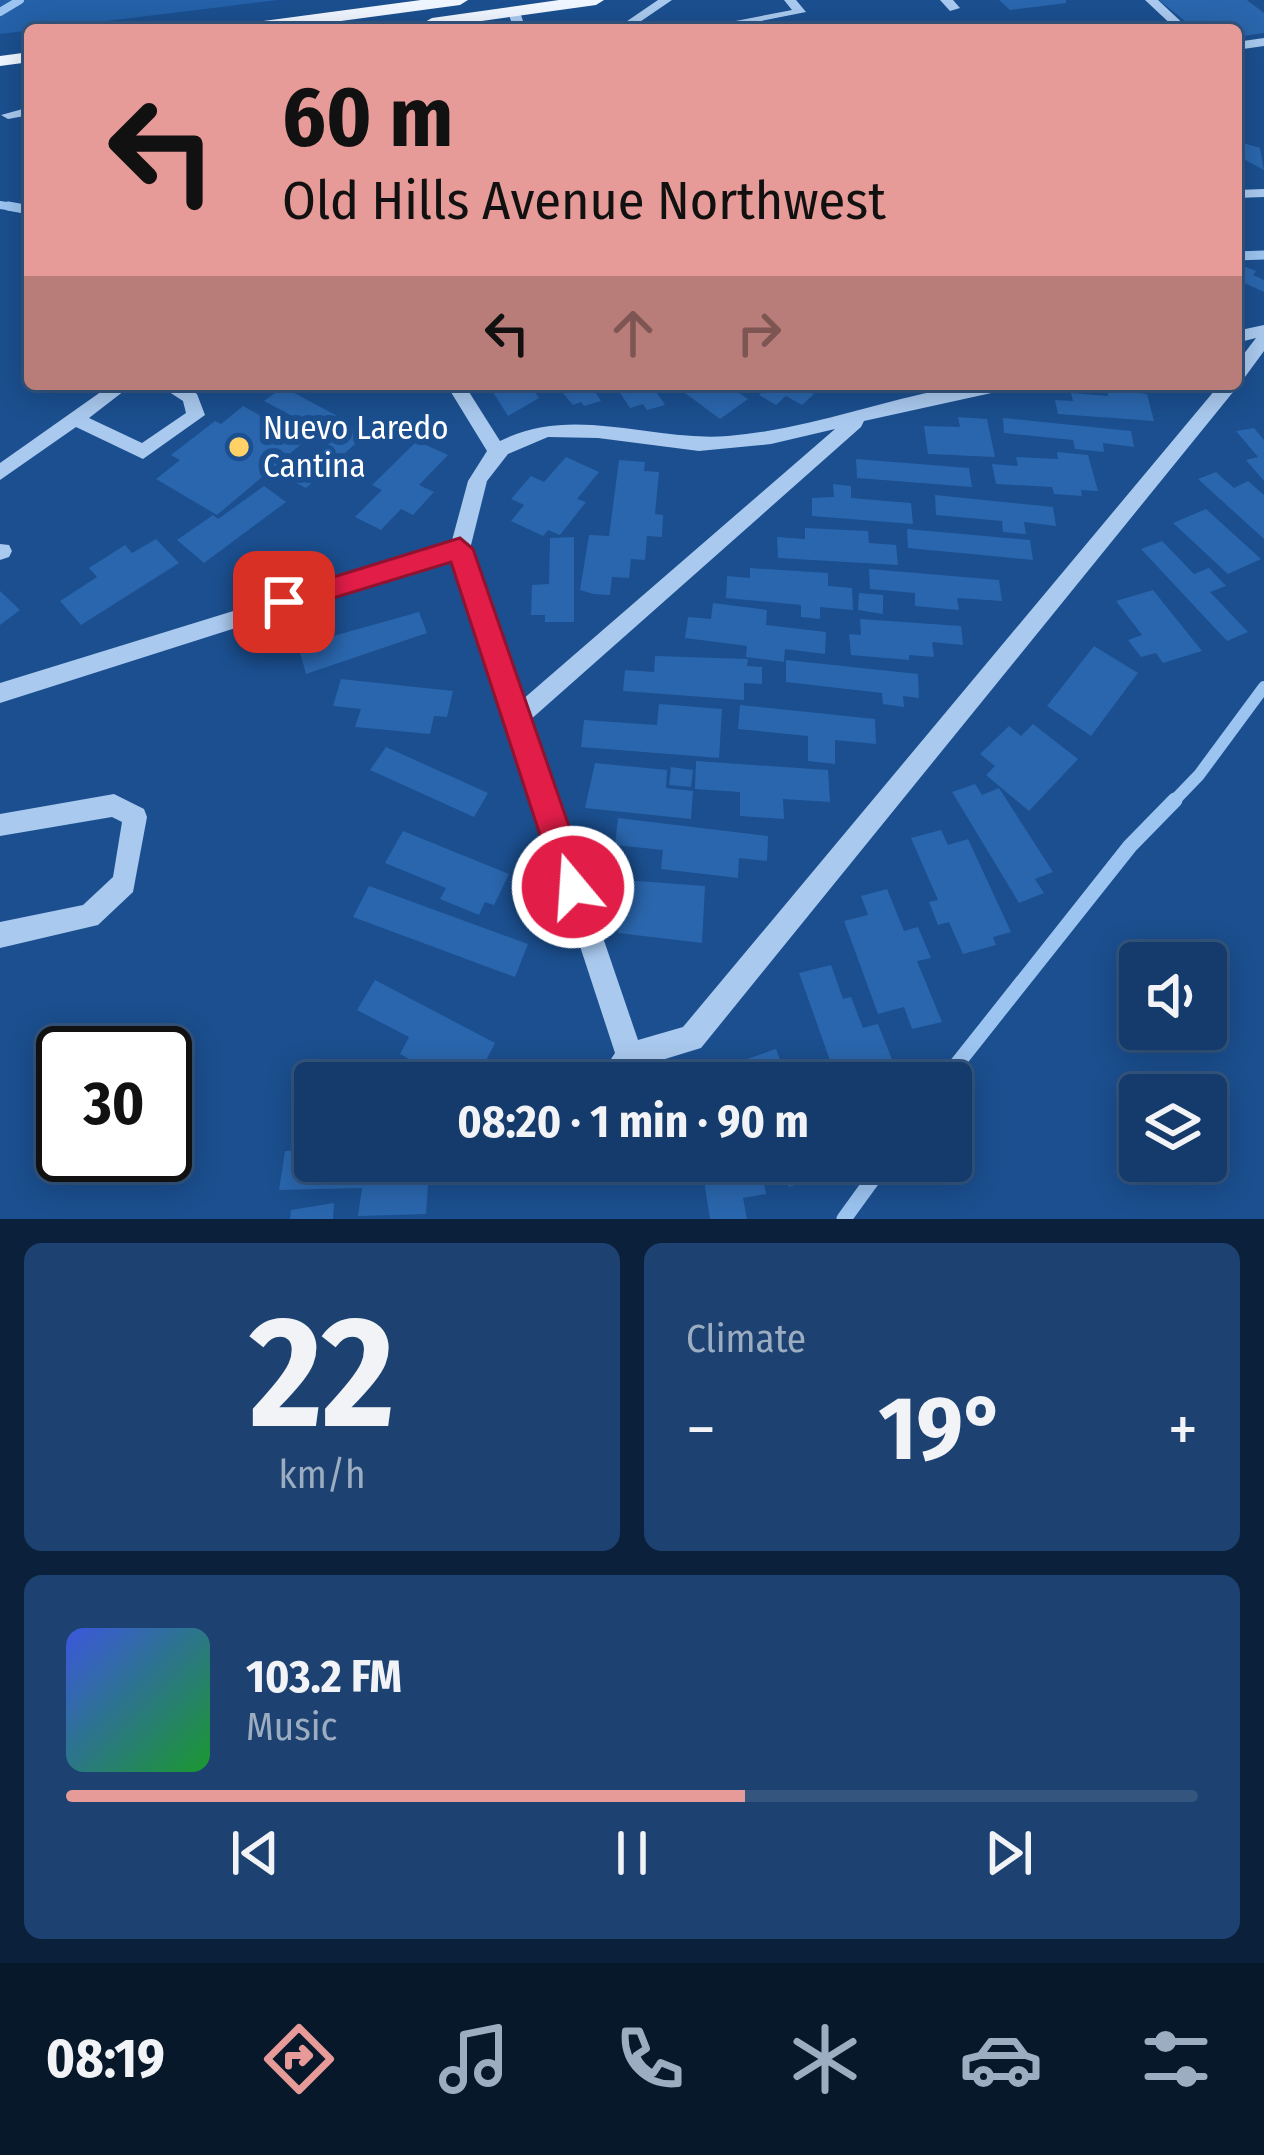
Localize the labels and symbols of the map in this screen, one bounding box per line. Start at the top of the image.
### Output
place label: Nuevo Laredo Cantina [263,408,449,486]
marker: Nuevo Laredo Cantina [226,434,252,460]
pin [233,551,335,653]
position arrow [510,824,636,950]
speed limit sign: 30 [36,1026,192,1182]

